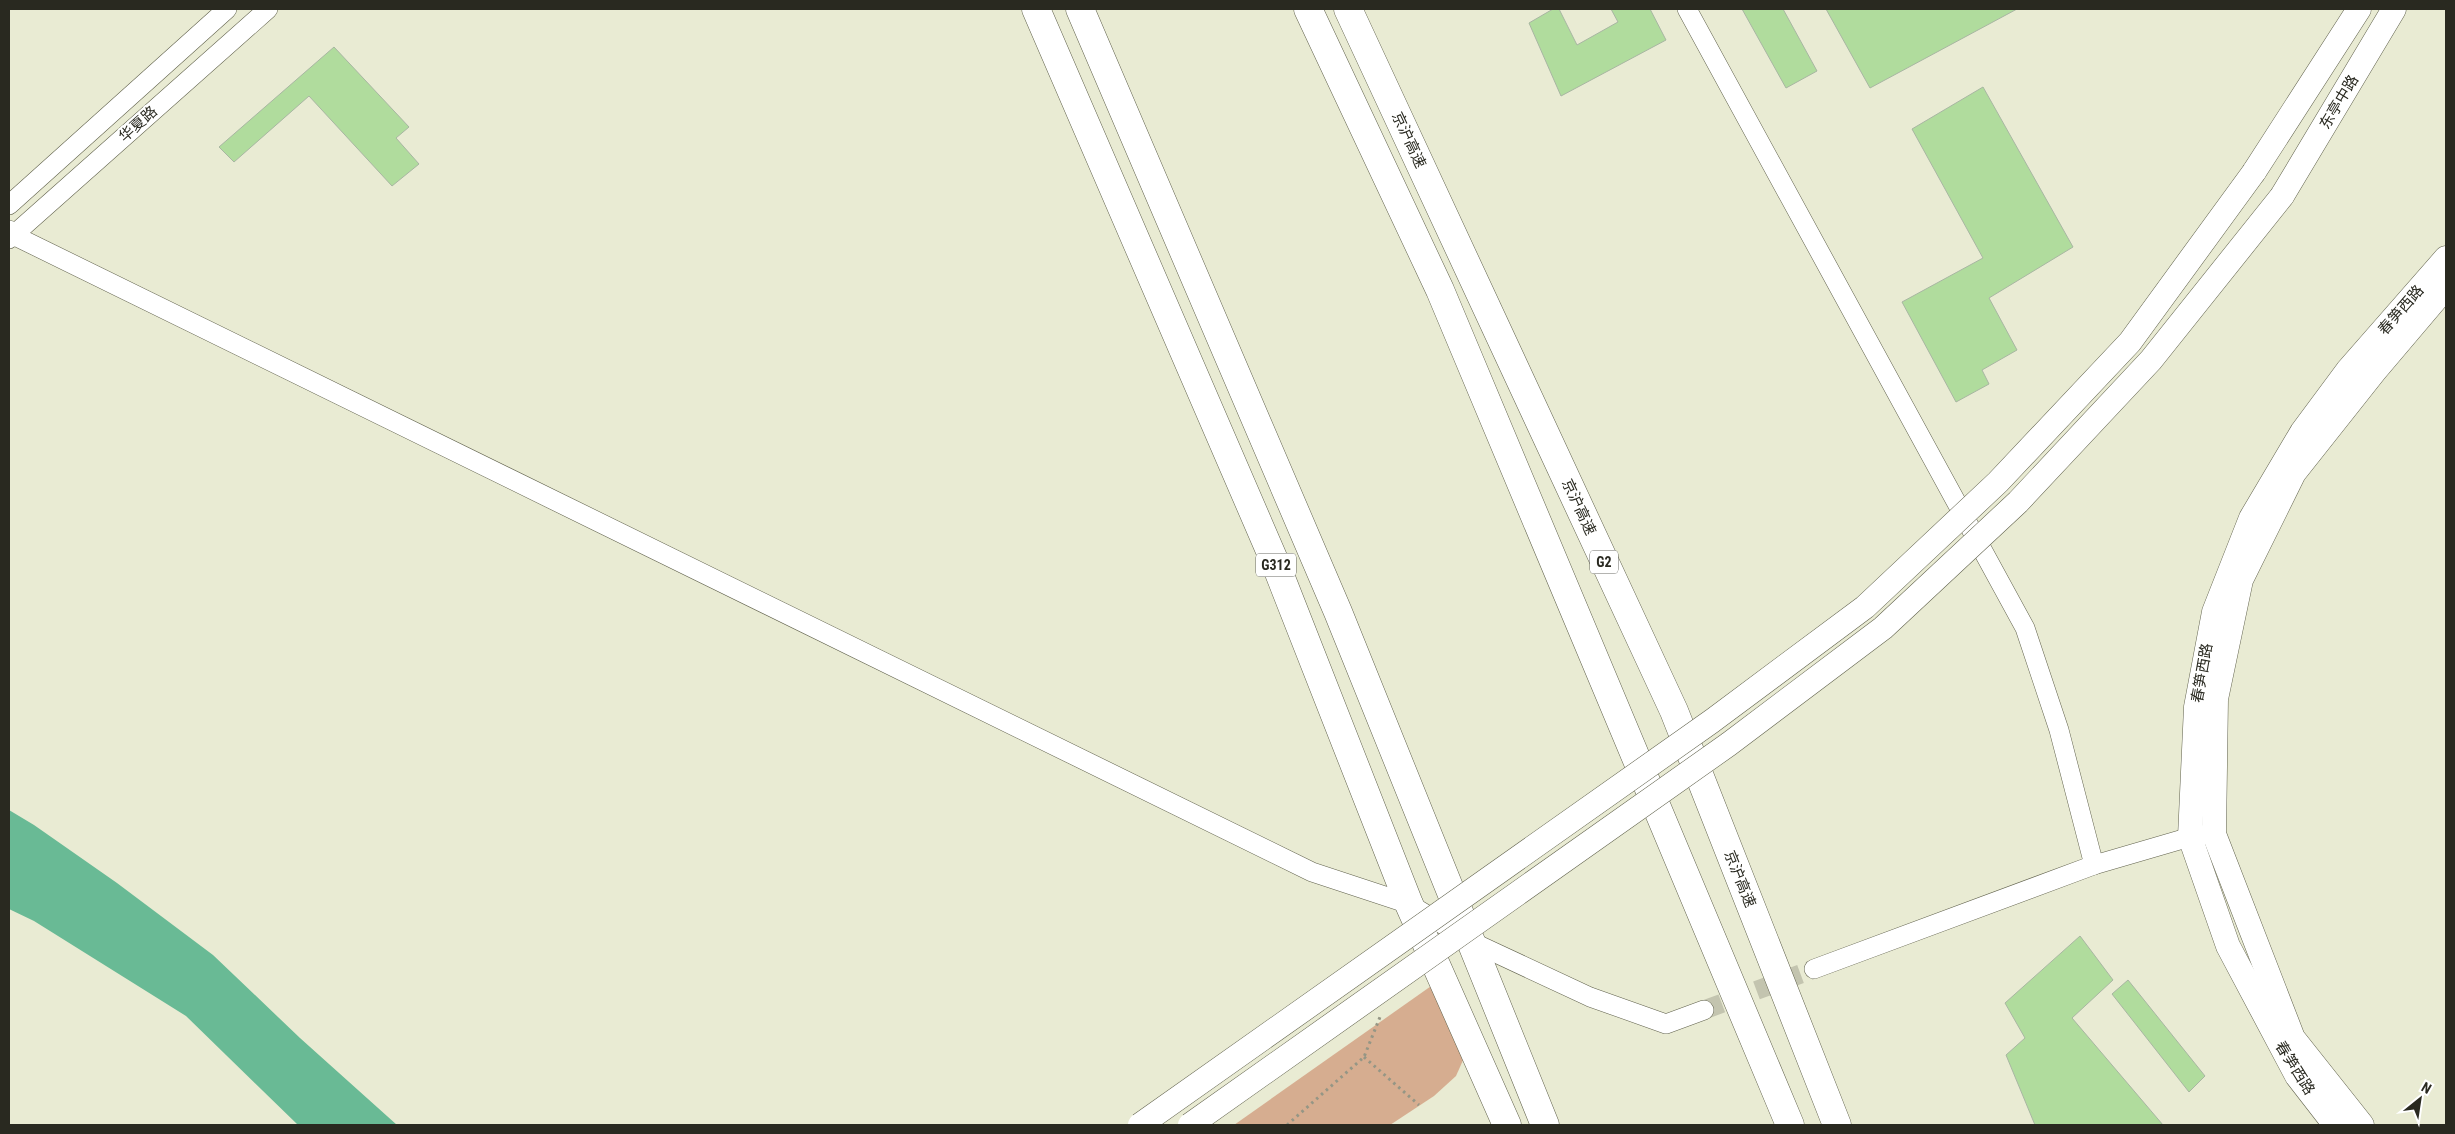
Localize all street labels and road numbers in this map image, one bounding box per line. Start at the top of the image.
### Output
street label: 东亭中路 [2316,72,2362,132]
street label: 华夏路 [115,102,161,146]
street label: 京沪高速 [1388,109,1430,171]
street label: 春笋西路 [2375,281,2427,339]
street label: 京沪高速 [1558,476,1600,538]
road number: G2 [1590,550,1618,574]
road number: G312 [1256,554,1296,576]
street label: 春笋西路 [2188,642,2216,704]
street label: 京沪高速 [1720,848,1760,910]
street label: 春笋西路 [2271,1038,2319,1098]

